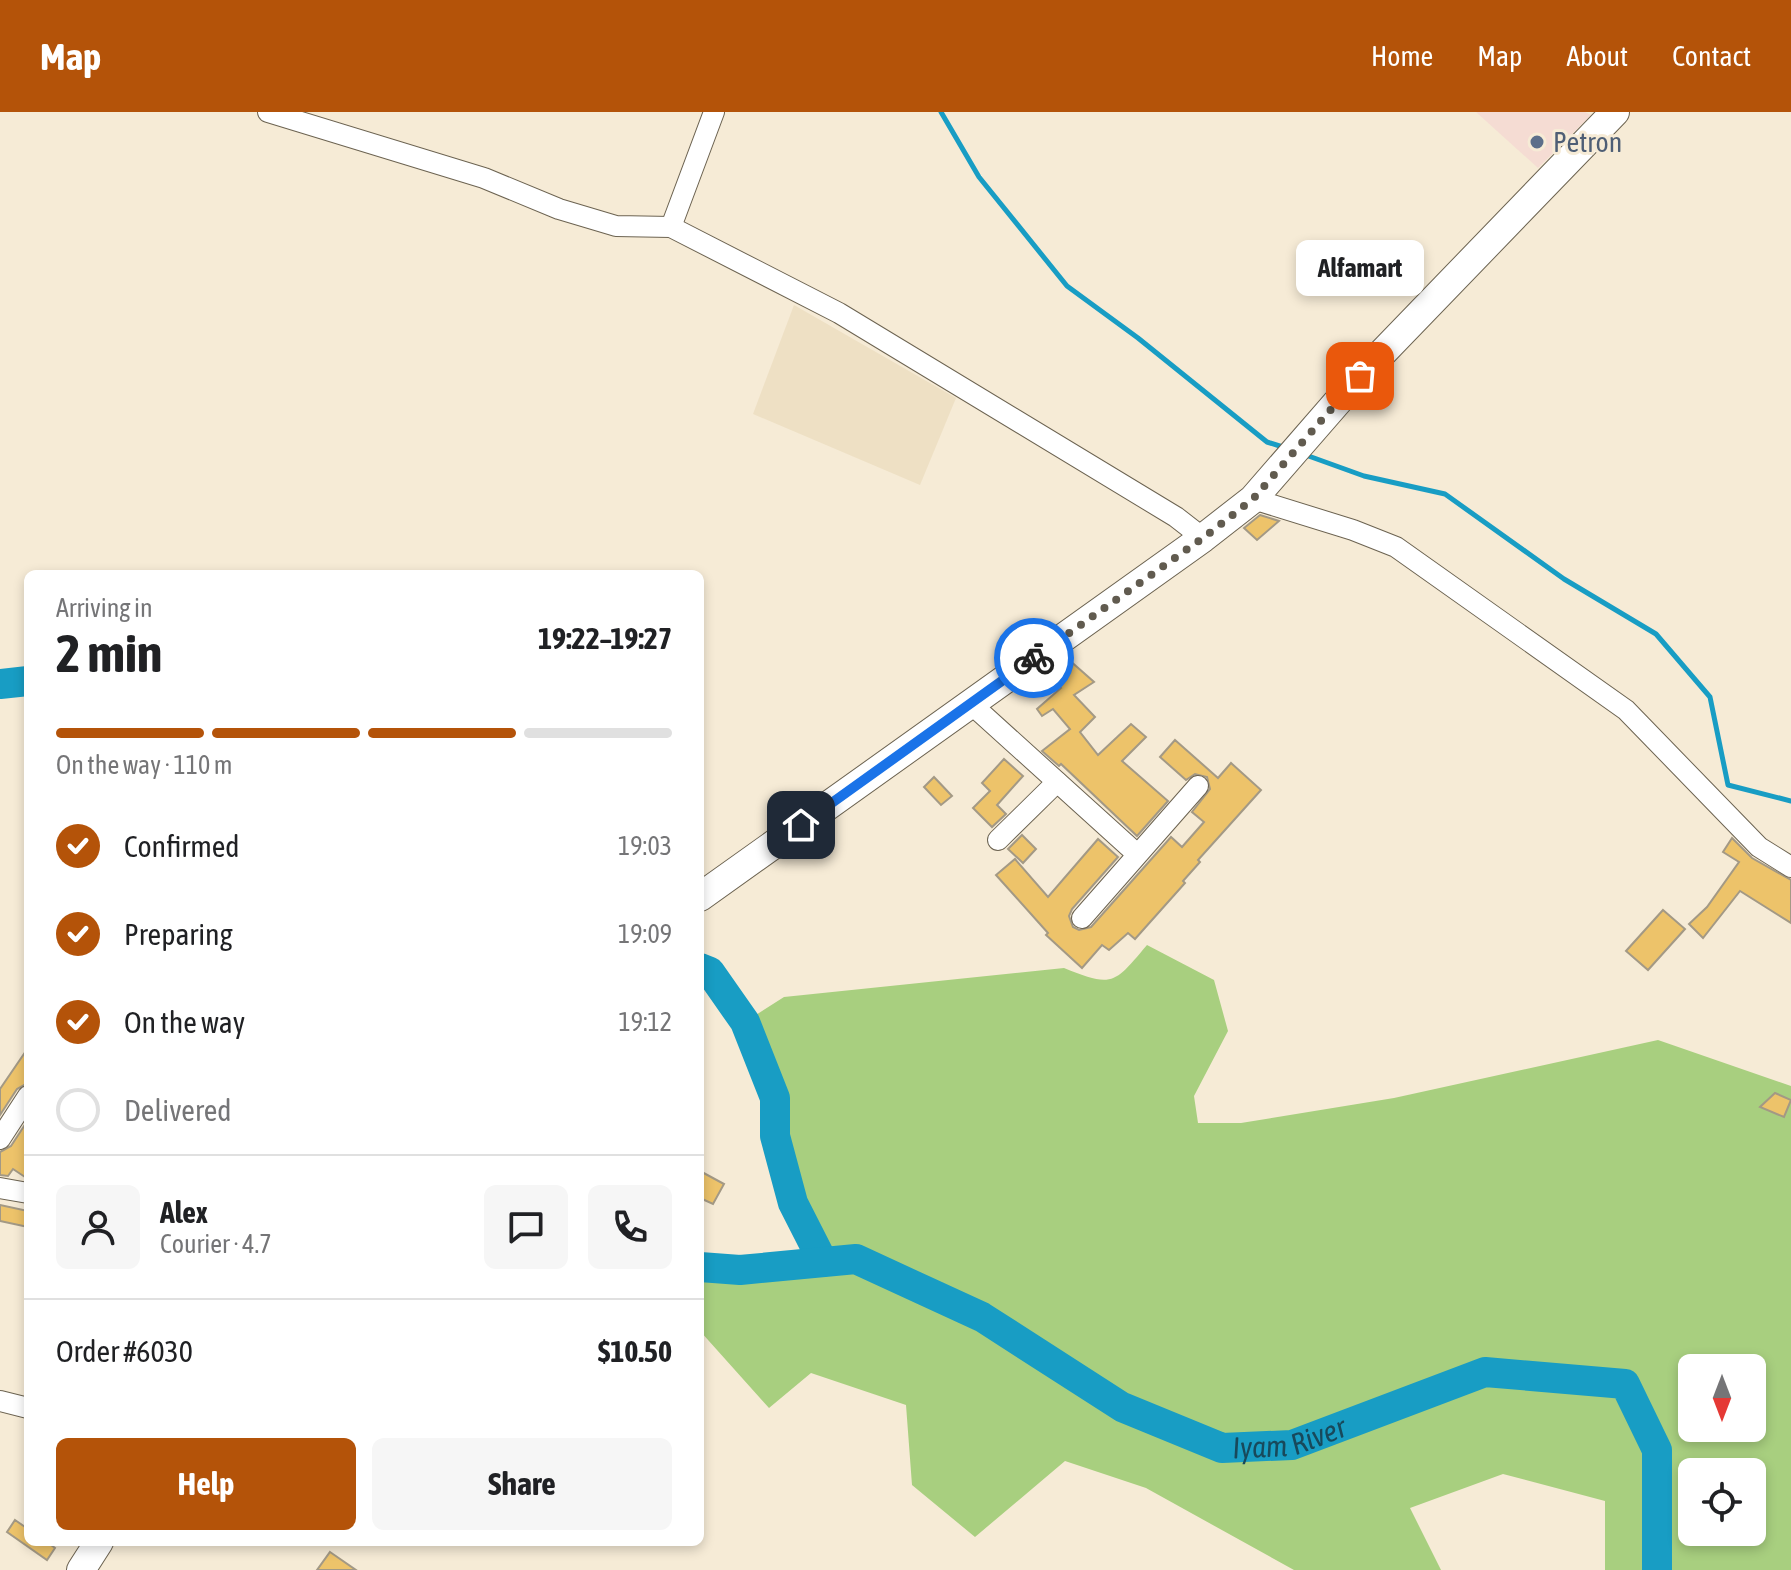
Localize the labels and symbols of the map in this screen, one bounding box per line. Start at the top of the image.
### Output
place label: Petron [1553,126,1622,158]
marker: Petron [1528,133,1546,151]
callout: Alfamart [1296,240,1424,296]
pin [1326,342,1394,410]
courier [994,618,1074,698]
pin [767,791,835,859]
north arrow [1678,1354,1766,1442]
water label: Iyam River [1231,1409,1351,1465]

